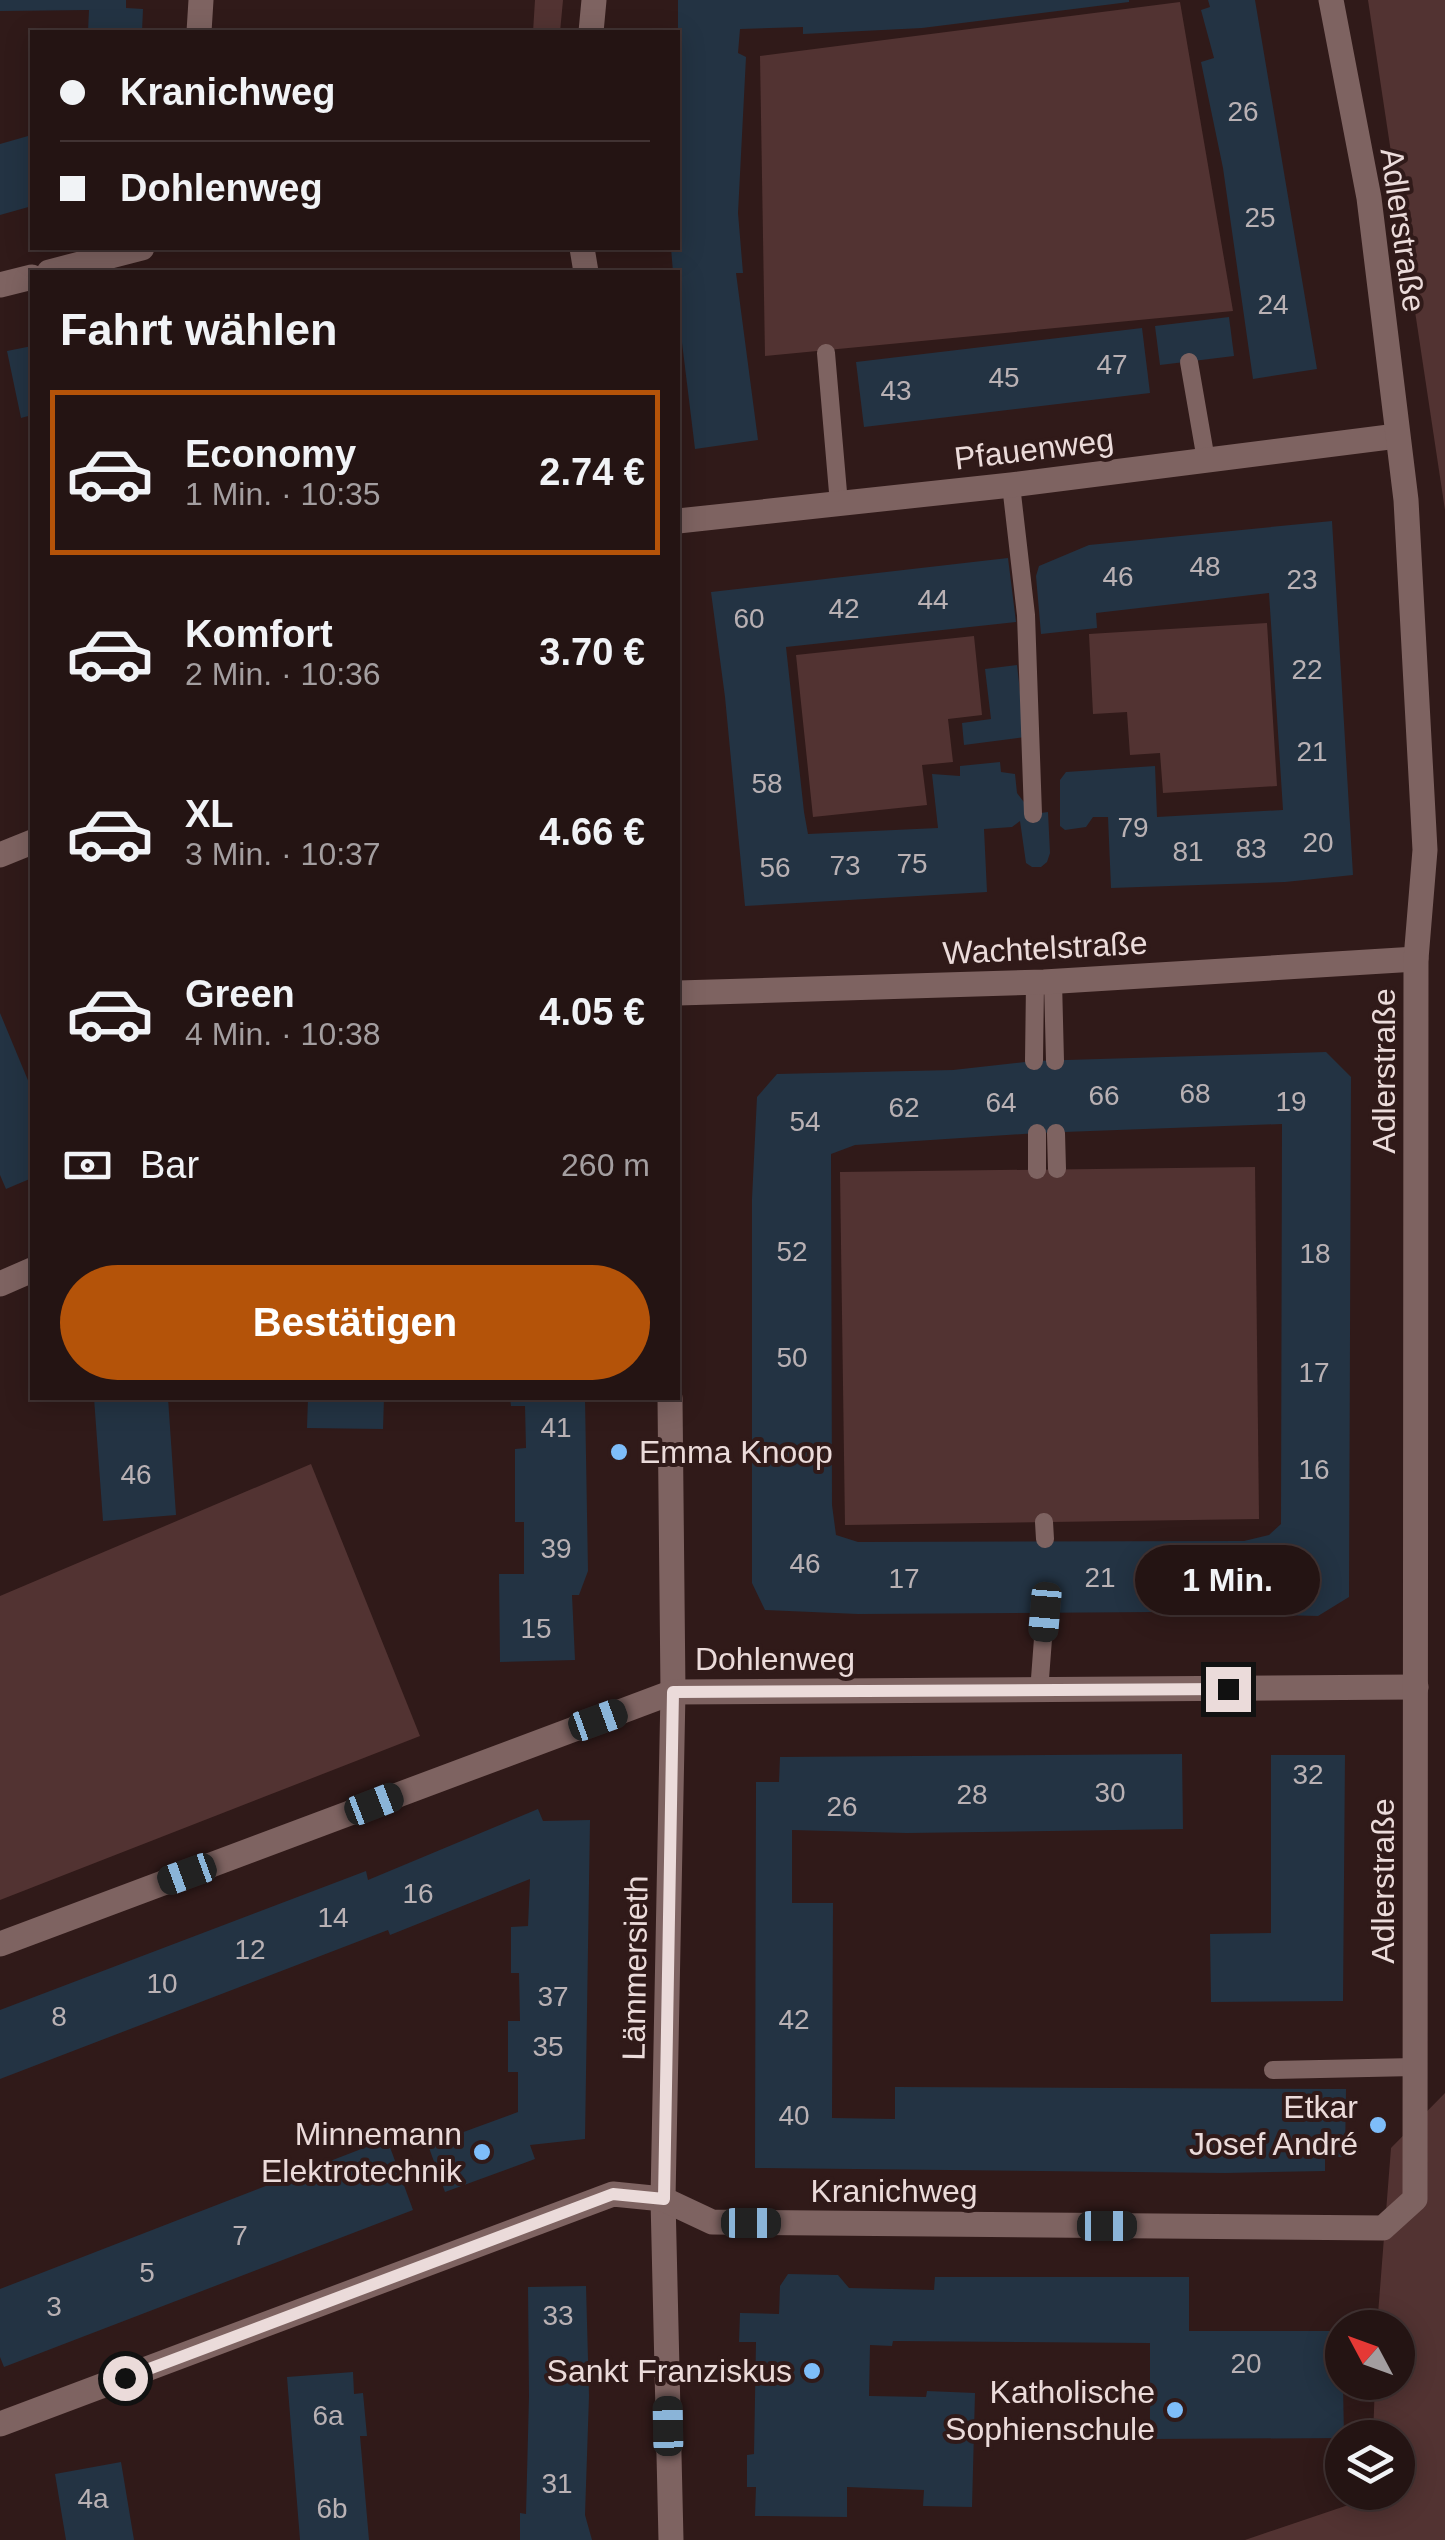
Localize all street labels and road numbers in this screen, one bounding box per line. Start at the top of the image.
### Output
street label: Adlerstraße [1374,146,1432,314]
street label: Pfauenweg [952,421,1116,477]
street label: Wachtelstraße [942,925,1148,971]
street label: Adlerstraße [1366,988,1402,1154]
street label: Dohlenweg [695,1641,855,1677]
street label: Adlerstraße [1365,1798,1401,1964]
street label: Lämmersieth [615,1875,655,2061]
street label: Kranichweg [810,2173,978,2209]

